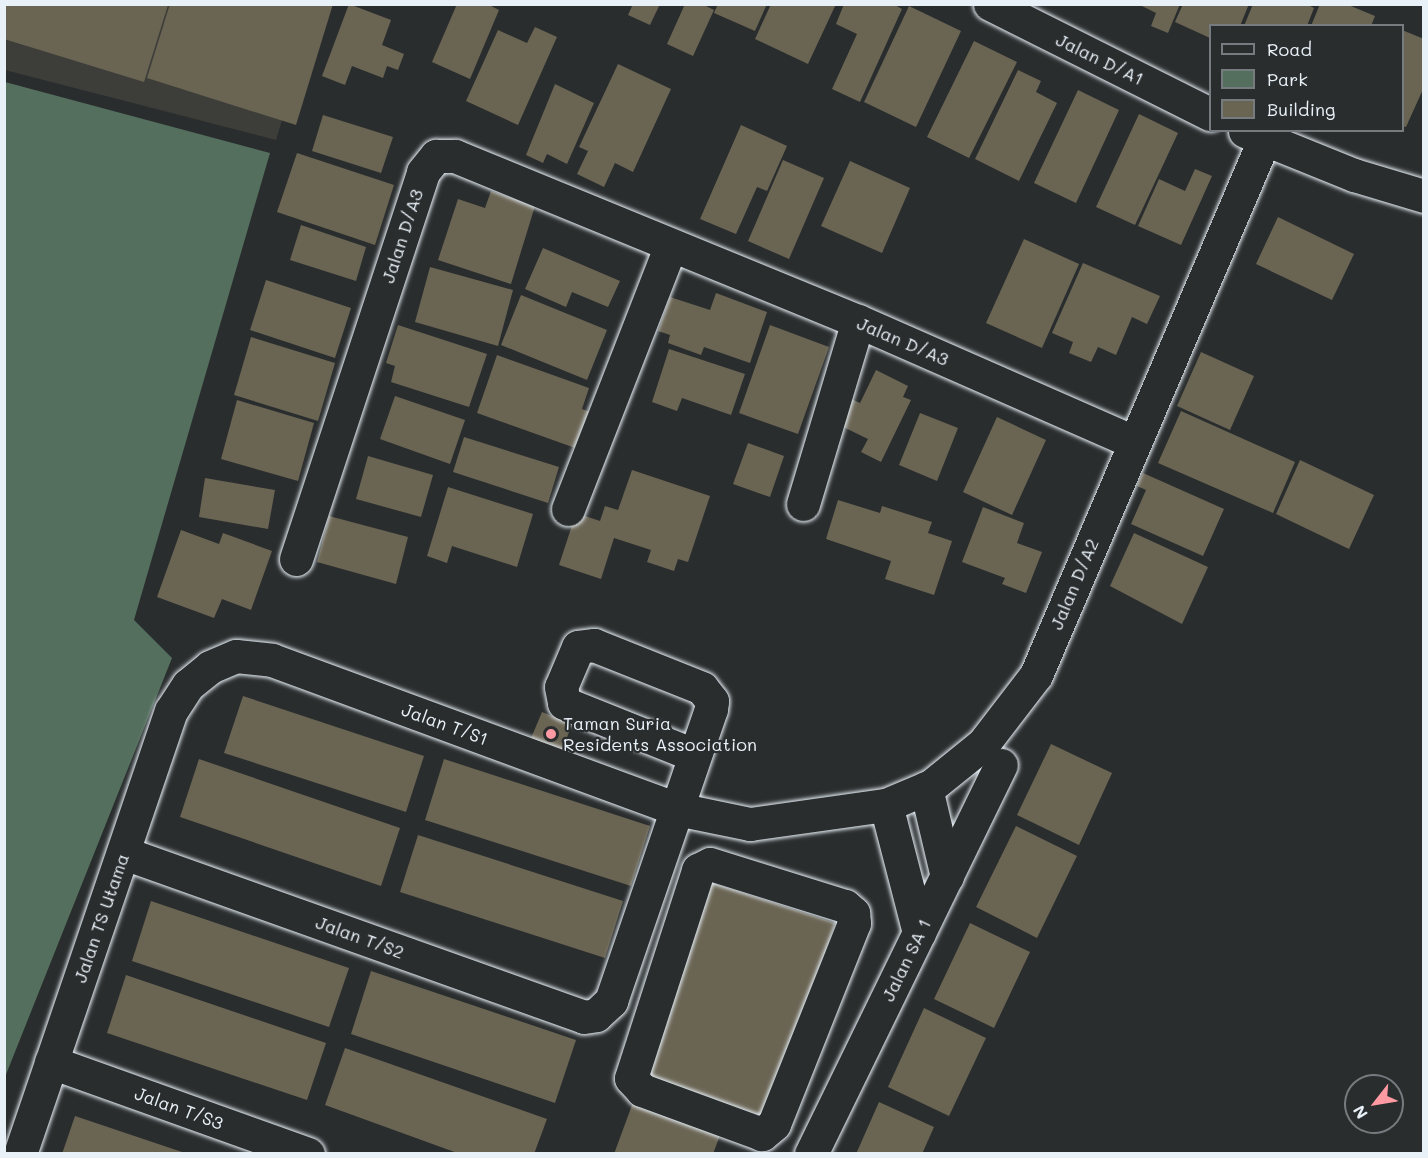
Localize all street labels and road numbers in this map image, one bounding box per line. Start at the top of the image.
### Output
street label: Jalan D/A1 [1053,28,1147,90]
street label: Jalan D/A3 [377,186,427,286]
street label: Jalan D/A3 [854,312,952,370]
street label: Jalan D/A2 [1045,535,1103,633]
street label: Jalan T/S1 [399,698,491,750]
street label: Jalan TS Utama [69,851,133,985]
street label: Jalan T/S2 [313,911,407,963]
street label: Jalan SA 1 [877,915,935,1005]
street label: Jalan T/S3 [132,1082,226,1134]

